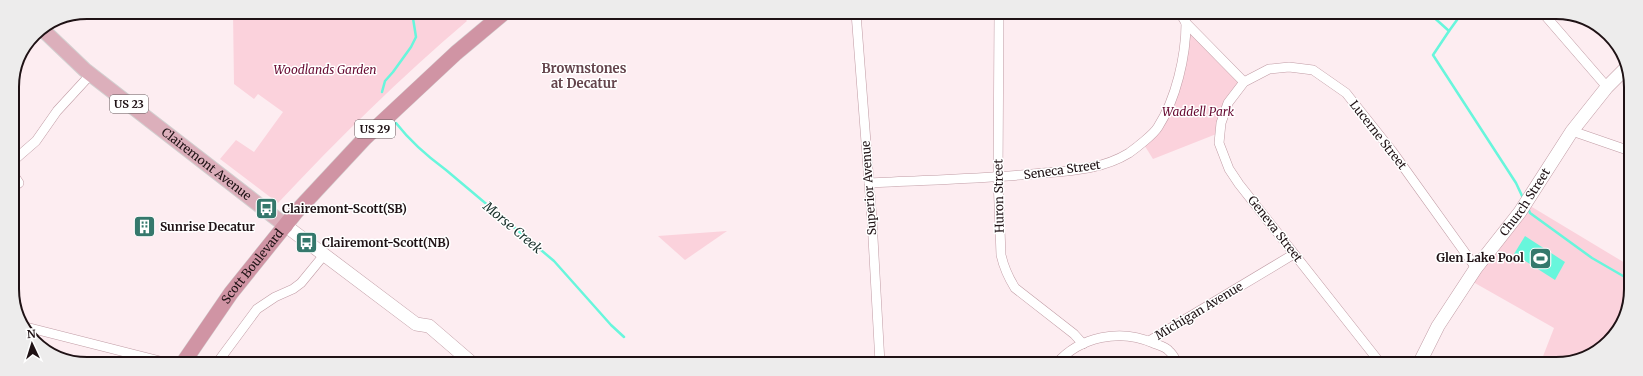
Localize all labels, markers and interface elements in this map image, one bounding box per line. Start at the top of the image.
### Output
district label: Brownstones at Decatur [542,60,627,92]
park label: Woodlands Garden [274,62,376,77]
road number: US 23 [110,95,148,113]
street label: Lucerne Street [1347,97,1410,173]
park label: Waddell Park [1162,104,1234,119]
road number: US 29 [355,120,395,138]
street label: Clairemont Avenue [159,124,255,203]
street label: Superior Avenue [858,140,879,236]
street label: Seneca Street [1022,157,1102,182]
street label: Huron Street [990,159,1007,233]
street label: Church Street [1496,165,1553,239]
street label: Geneva Street [1245,193,1306,265]
bus stop icon: Clairemont-Scott(SB) [253,196,279,222]
water label: Morse Creek [479,197,546,257]
place label: Clairemont-Scott(SB) [282,201,407,216]
building icon: Sunrise Decatur [131,214,157,240]
place label: Sunrise Decatur [160,219,255,234]
street label: Scott Boulevard [218,226,286,306]
bus stop icon: Clairemont-Scott(NB) [294,230,320,256]
place label: Clairemont-Scott(NB) [322,235,450,250]
sports icon: Glen Lake Pool [1527,245,1553,271]
place label: Glen Lake Pool [1436,250,1524,265]
street label: Michigan Avenue [1152,278,1245,343]
north arrow [12,324,52,364]
text: N [26,327,36,341]

